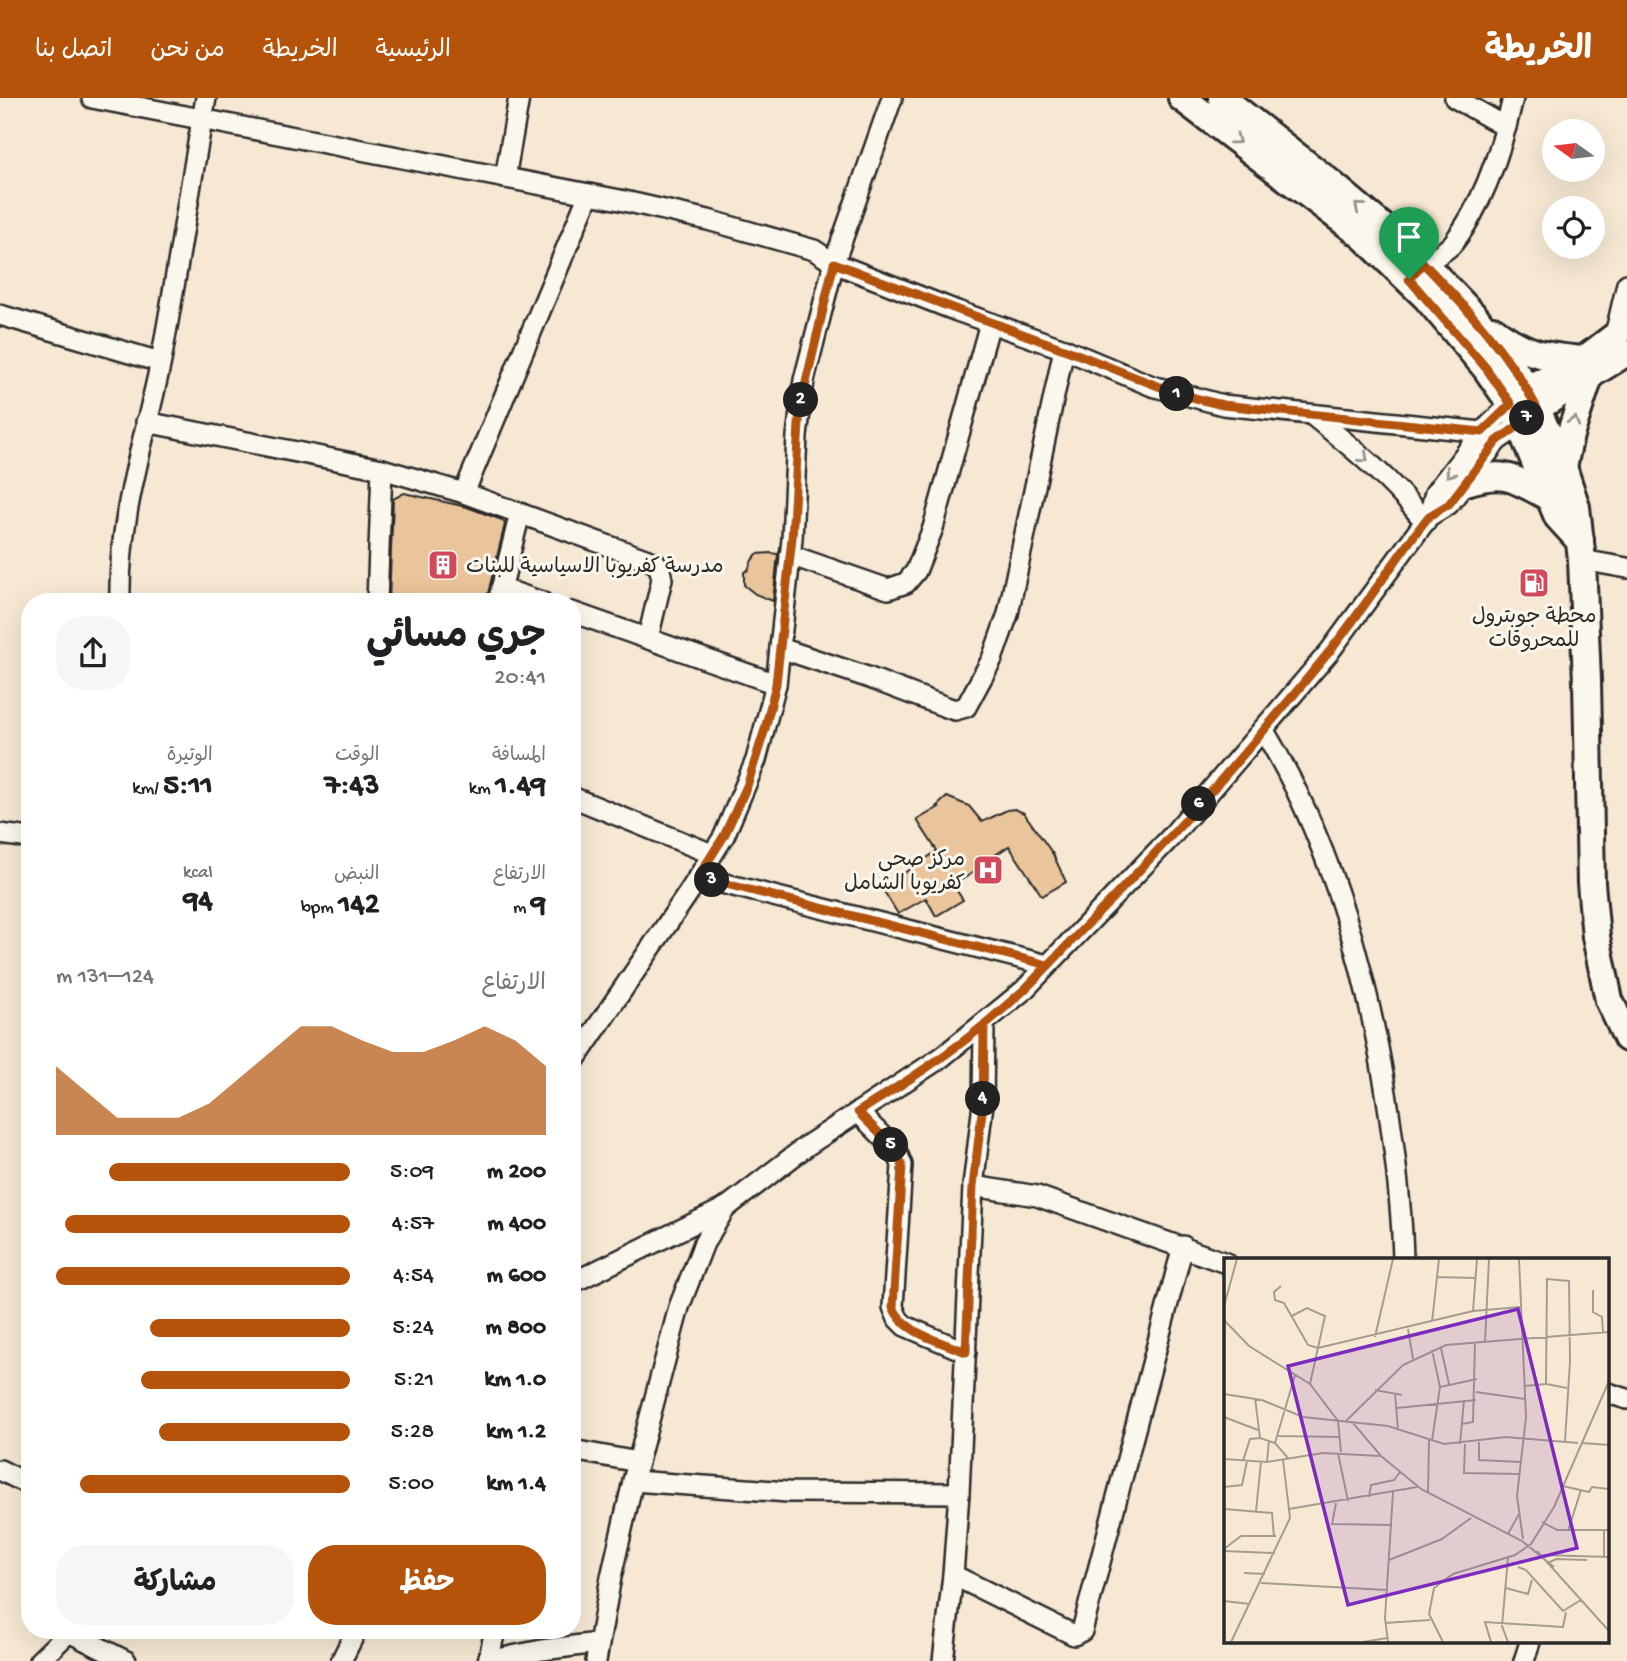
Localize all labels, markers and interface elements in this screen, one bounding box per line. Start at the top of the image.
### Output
text: الخريطة [1485,33,1592,71]
text: اتصل بنا [35,37,112,66]
text: من نحن [150,37,225,66]
text: الخريطة [263,37,338,66]
text: الرئيسية [376,37,451,66]
north arrow [1542,119,1605,182]
map controls [1542,119,1605,259]
one-way arrow [1229,131,1241,144]
button: locate [1542,196,1605,259]
one-way arrow [1354,203,1367,215]
pin [1379,207,1439,279]
icon: arrive [1390,218,1428,256]
pin: 1 [1160,376,1194,412]
pin: 2 [784,382,818,418]
text: 1 [1173,382,1180,405]
text: 2 [796,388,805,411]
pin: 7 [1510,400,1544,436]
text: 7 [1522,406,1531,429]
one-way arrow [1565,416,1580,428]
one-way arrow [1356,450,1369,462]
one-way arrow [1445,466,1458,478]
building icon: مدرسة كفريوبا الاسياسية للبنات [426,548,460,582]
place label: مدرسة كفريوبا الاسياسية للبنات [466,556,724,581]
fuel station icon: محطة جوبترول للمحروقات [1517,566,1551,600]
place label: محطة جوبترول للمحروقات [1472,606,1596,655]
button: share [56,616,130,690]
text: جري مسائي [366,617,546,661]
text: 20:41 [494,665,546,692]
text: الوتيرة [167,745,213,768]
text: الوقت [335,745,379,768]
text: المسافة [492,745,546,768]
text: 5:11 [163,770,213,805]
text: 7:43 [325,770,379,805]
text: 1.49 [495,770,546,805]
text: /km [132,778,163,801]
text: km [469,778,495,801]
pin: 6 [1182,786,1216,822]
text: 6 [1194,792,1203,815]
place label: مركز صحي كفريوبا الشامل [844,849,965,898]
hospital icon: مركز صحي كفريوبا الشامل [971,853,1005,887]
text: kcal [183,862,213,885]
pin: 3 [694,862,730,898]
text: النبض [334,864,379,887]
text: الارتفاع [493,864,546,887]
text: 3 [707,868,716,891]
text: 94 [183,885,213,920]
text: 142 [338,889,379,924]
text: 9 [531,889,546,924]
text: bpm [301,897,338,920]
text: m [513,897,531,920]
text: 124–131 m [56,964,154,991]
text: الارتفاع [482,971,546,998]
pin: 4 [965,1082,1000,1116]
text: 4 [978,1087,987,1110]
pin: 5 [874,1128,908,1162]
text: 5 [886,1133,896,1156]
text: 5:09 [390,1159,434,1186]
text: 200 m [487,1159,546,1186]
text: 4:57 [392,1211,434,1238]
text: 400 m [487,1211,546,1238]
inset map [1224,1258,1610,1644]
text: 4:54 [393,1263,434,1290]
text: 600 m [486,1263,546,1290]
text: 5:24 [393,1315,434,1342]
text: 800 m [485,1315,546,1342]
text: 5:21 [394,1367,434,1394]
text: 1.0 km [484,1367,546,1394]
text: 5:28 [391,1419,434,1446]
text: 1.2 km [486,1419,546,1446]
text: 5:00 [389,1471,434,1498]
text: 1.4 km [487,1471,546,1498]
button: مشاركة [56,1545,294,1625]
button: حفظ [308,1545,546,1625]

